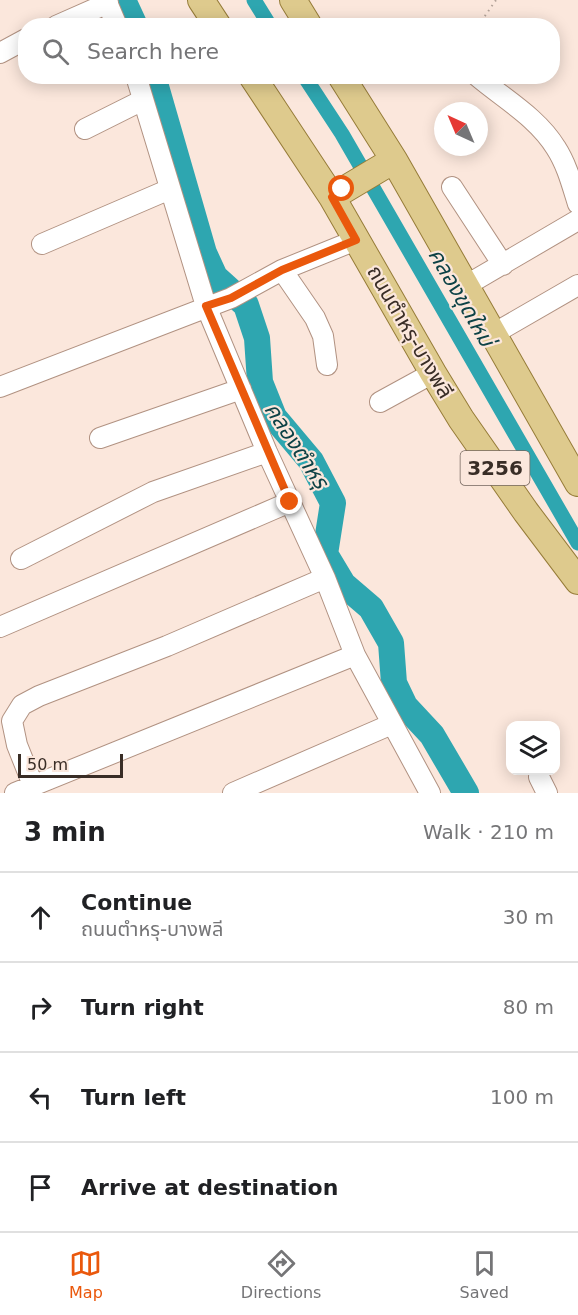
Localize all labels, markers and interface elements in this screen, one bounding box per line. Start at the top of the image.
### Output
search box [18,18,560,84]
icon: search [39,35,72,68]
text: Search here [87,39,219,64]
north arrow [434,102,488,156]
route start [328,175,354,201]
water label: คลองขุดใหม่ [423,244,501,354]
street label: ถนนตำหรุ-บางพลี [361,261,458,403]
water label: คลองตำหรุ [259,398,335,495]
road number: 3256 [460,451,530,485]
route end [276,488,302,514]
map controls [506,721,560,775]
button: layers [506,721,560,775]
scale bar [18,751,123,778]
text: 50 m [27,755,68,774]
text: 3 min [24,817,106,847]
text: Walk · 210 m [423,820,554,844]
text: Continue [81,890,192,915]
icon: ahead [24,901,57,934]
text: 30 m [503,905,554,929]
text: ถนนตำหรุ-บางพลี [81,917,223,941]
icon: right [24,991,57,1024]
text: Turn right [81,995,204,1020]
text: 80 m [503,995,554,1019]
icon: left [24,1081,57,1114]
text: Turn left [81,1085,186,1110]
text: 100 m [490,1085,554,1109]
icon: arrive [24,1171,57,1204]
text: Arrive at destination [81,1175,338,1200]
tab: Map [69,1247,103,1302]
tab: Directions [241,1247,321,1302]
tab: Saved [460,1247,509,1302]

